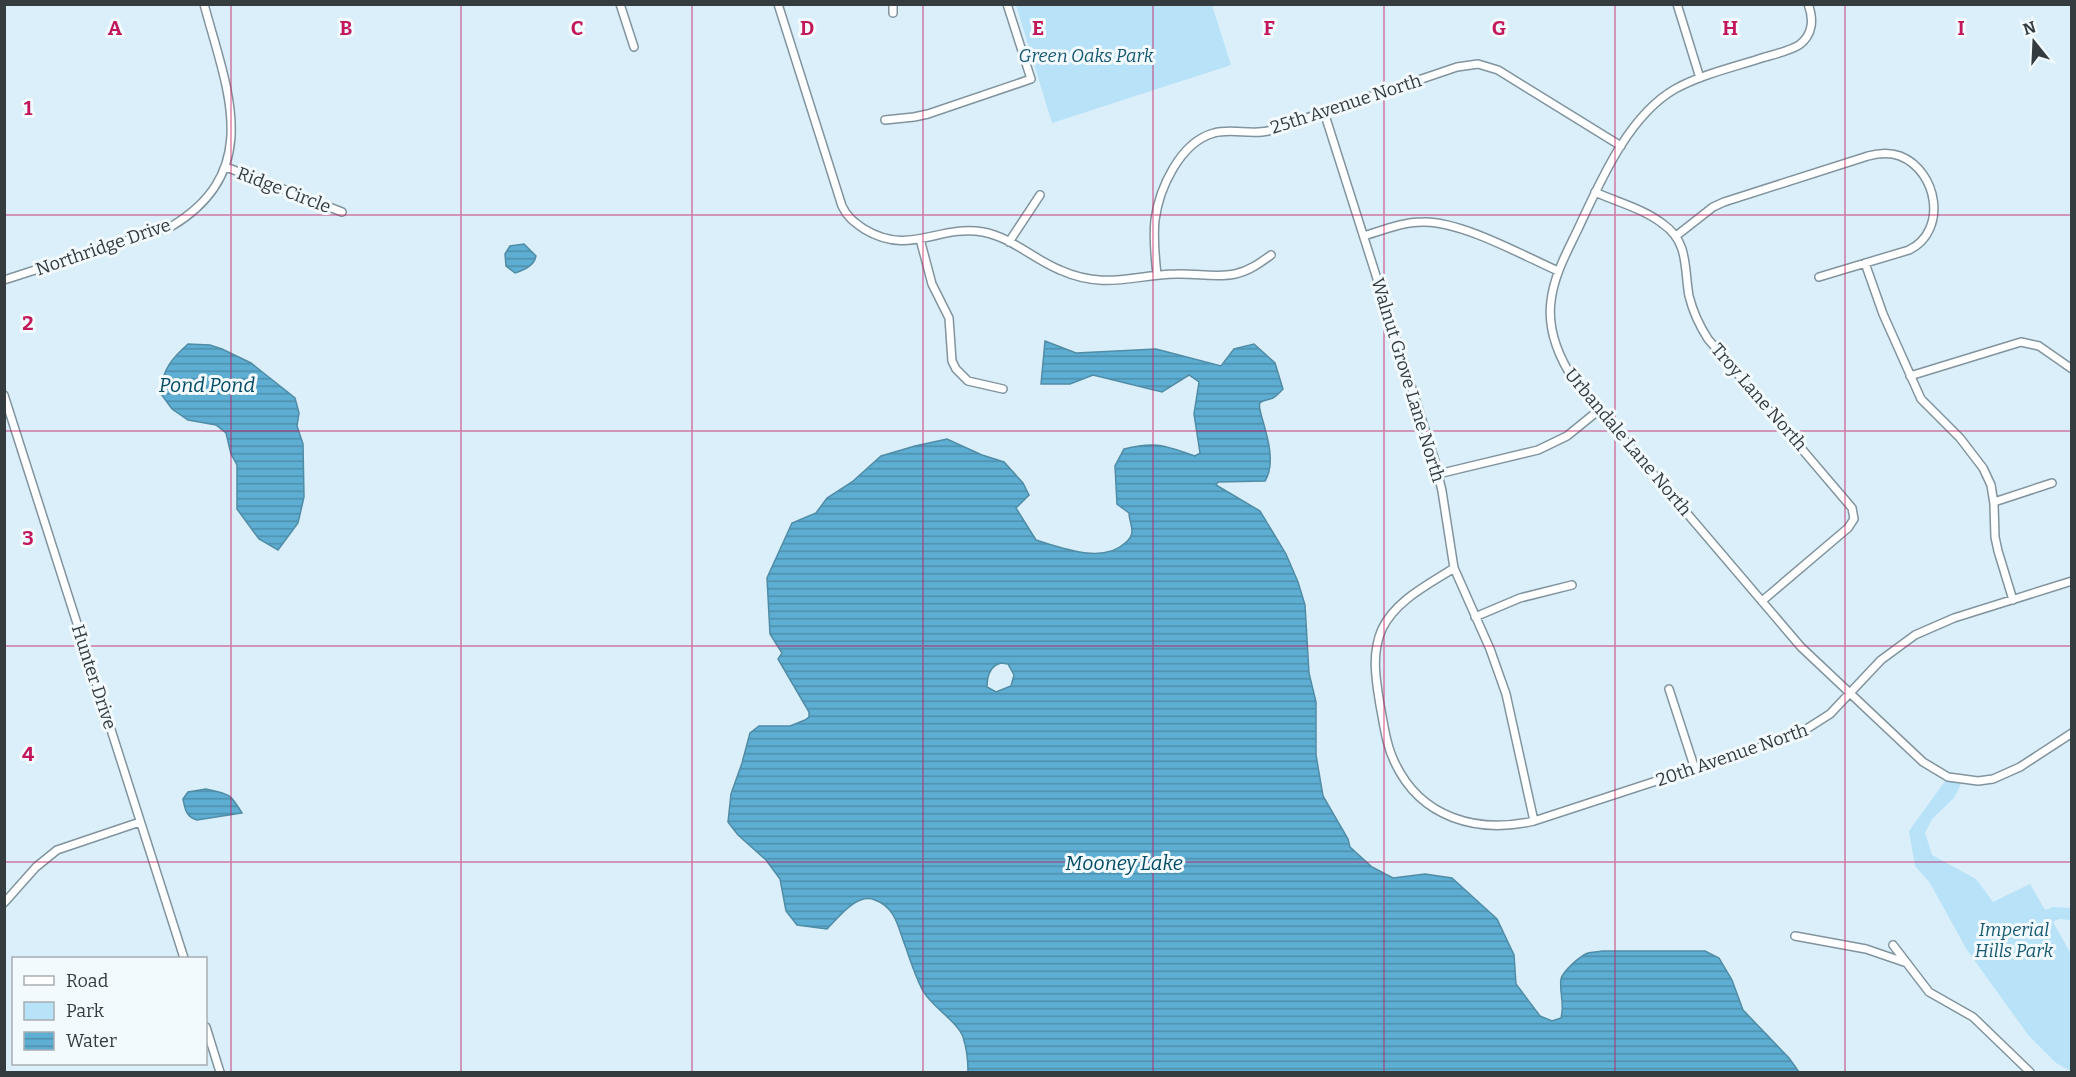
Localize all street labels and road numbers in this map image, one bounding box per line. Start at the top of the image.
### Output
street label: 25th Avenue North [1268,69,1424,139]
street label: Ridge Circle [234,162,334,218]
street label: Northridge Drive [33,214,173,280]
street label: Walnut Grove Lane North [1366,275,1450,485]
street label: Troy Lane North [1706,339,1812,455]
street label: Urbandale Lane North [1560,364,1696,520]
street label: Hunter Drive [67,622,121,732]
street label: 20th Avenue North [1653,719,1811,791]

